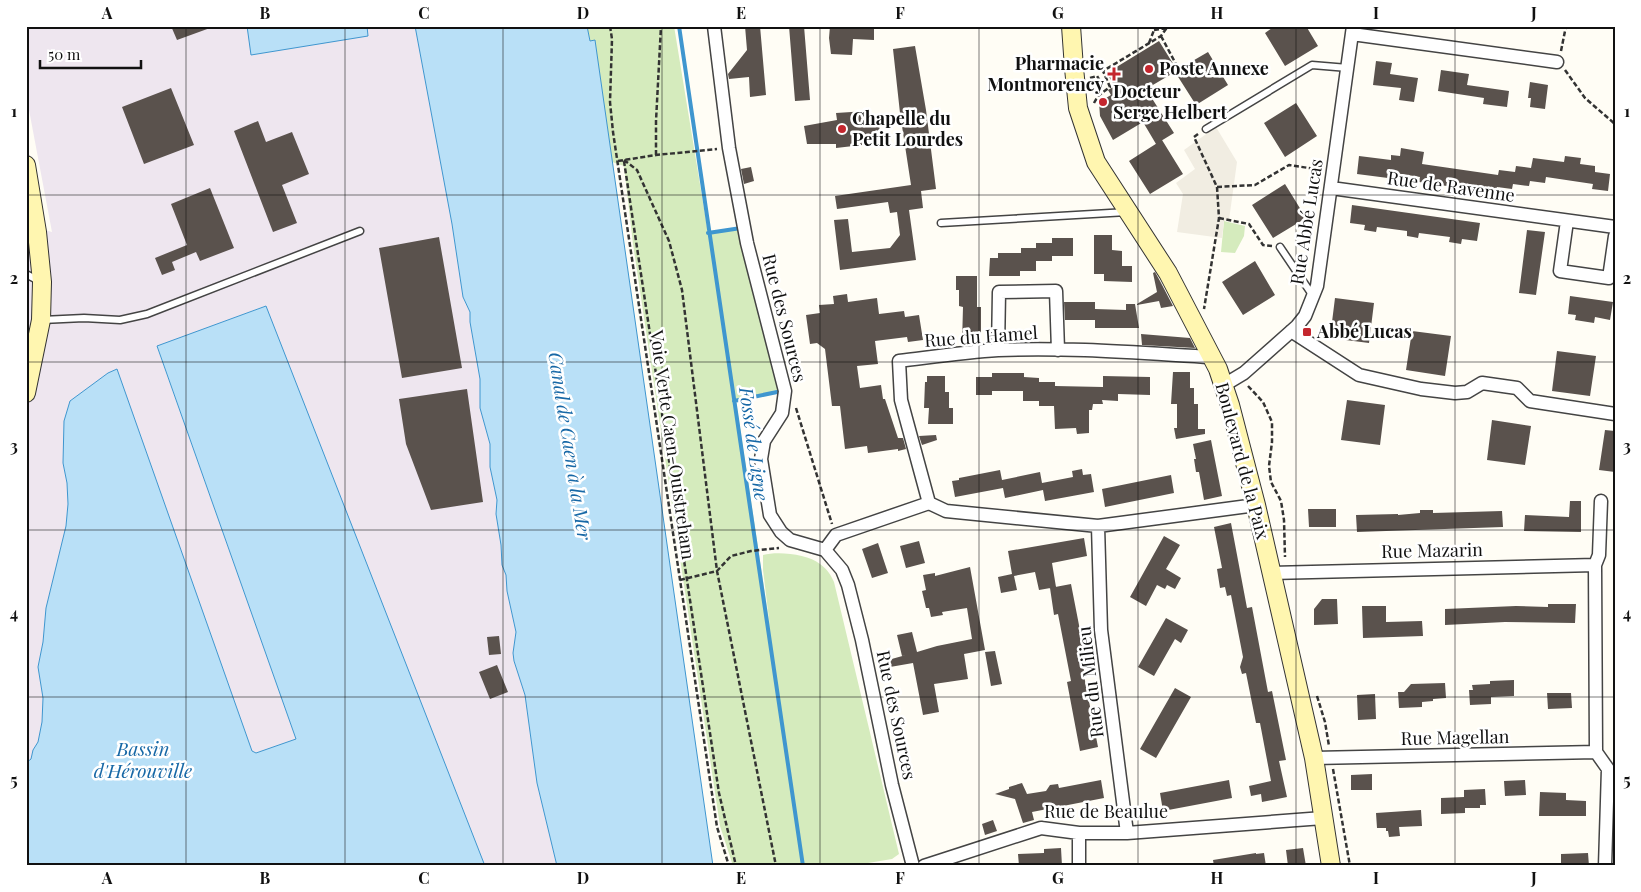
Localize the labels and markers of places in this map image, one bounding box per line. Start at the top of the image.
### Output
place label: Pharmacie Montmorency [987,51,1105,96]
place label: Poste Annexe [1159,56,1269,80]
marker: Poste Annexe [1143,63,1155,75]
marker: Pharmacie Montmorency [1108,68,1120,80]
place label: Docteur Serge Helbert [1113,79,1227,124]
marker: Docteur Serge Helbert [1097,96,1109,108]
place label: Chapelle du Petit Lourdes [852,106,963,151]
marker: Chapelle du Petit Lourdes [836,123,848,135]
place label: Abbé Lucas [1316,319,1412,343]
marker: Abbé Lucas [1301,326,1313,338]

